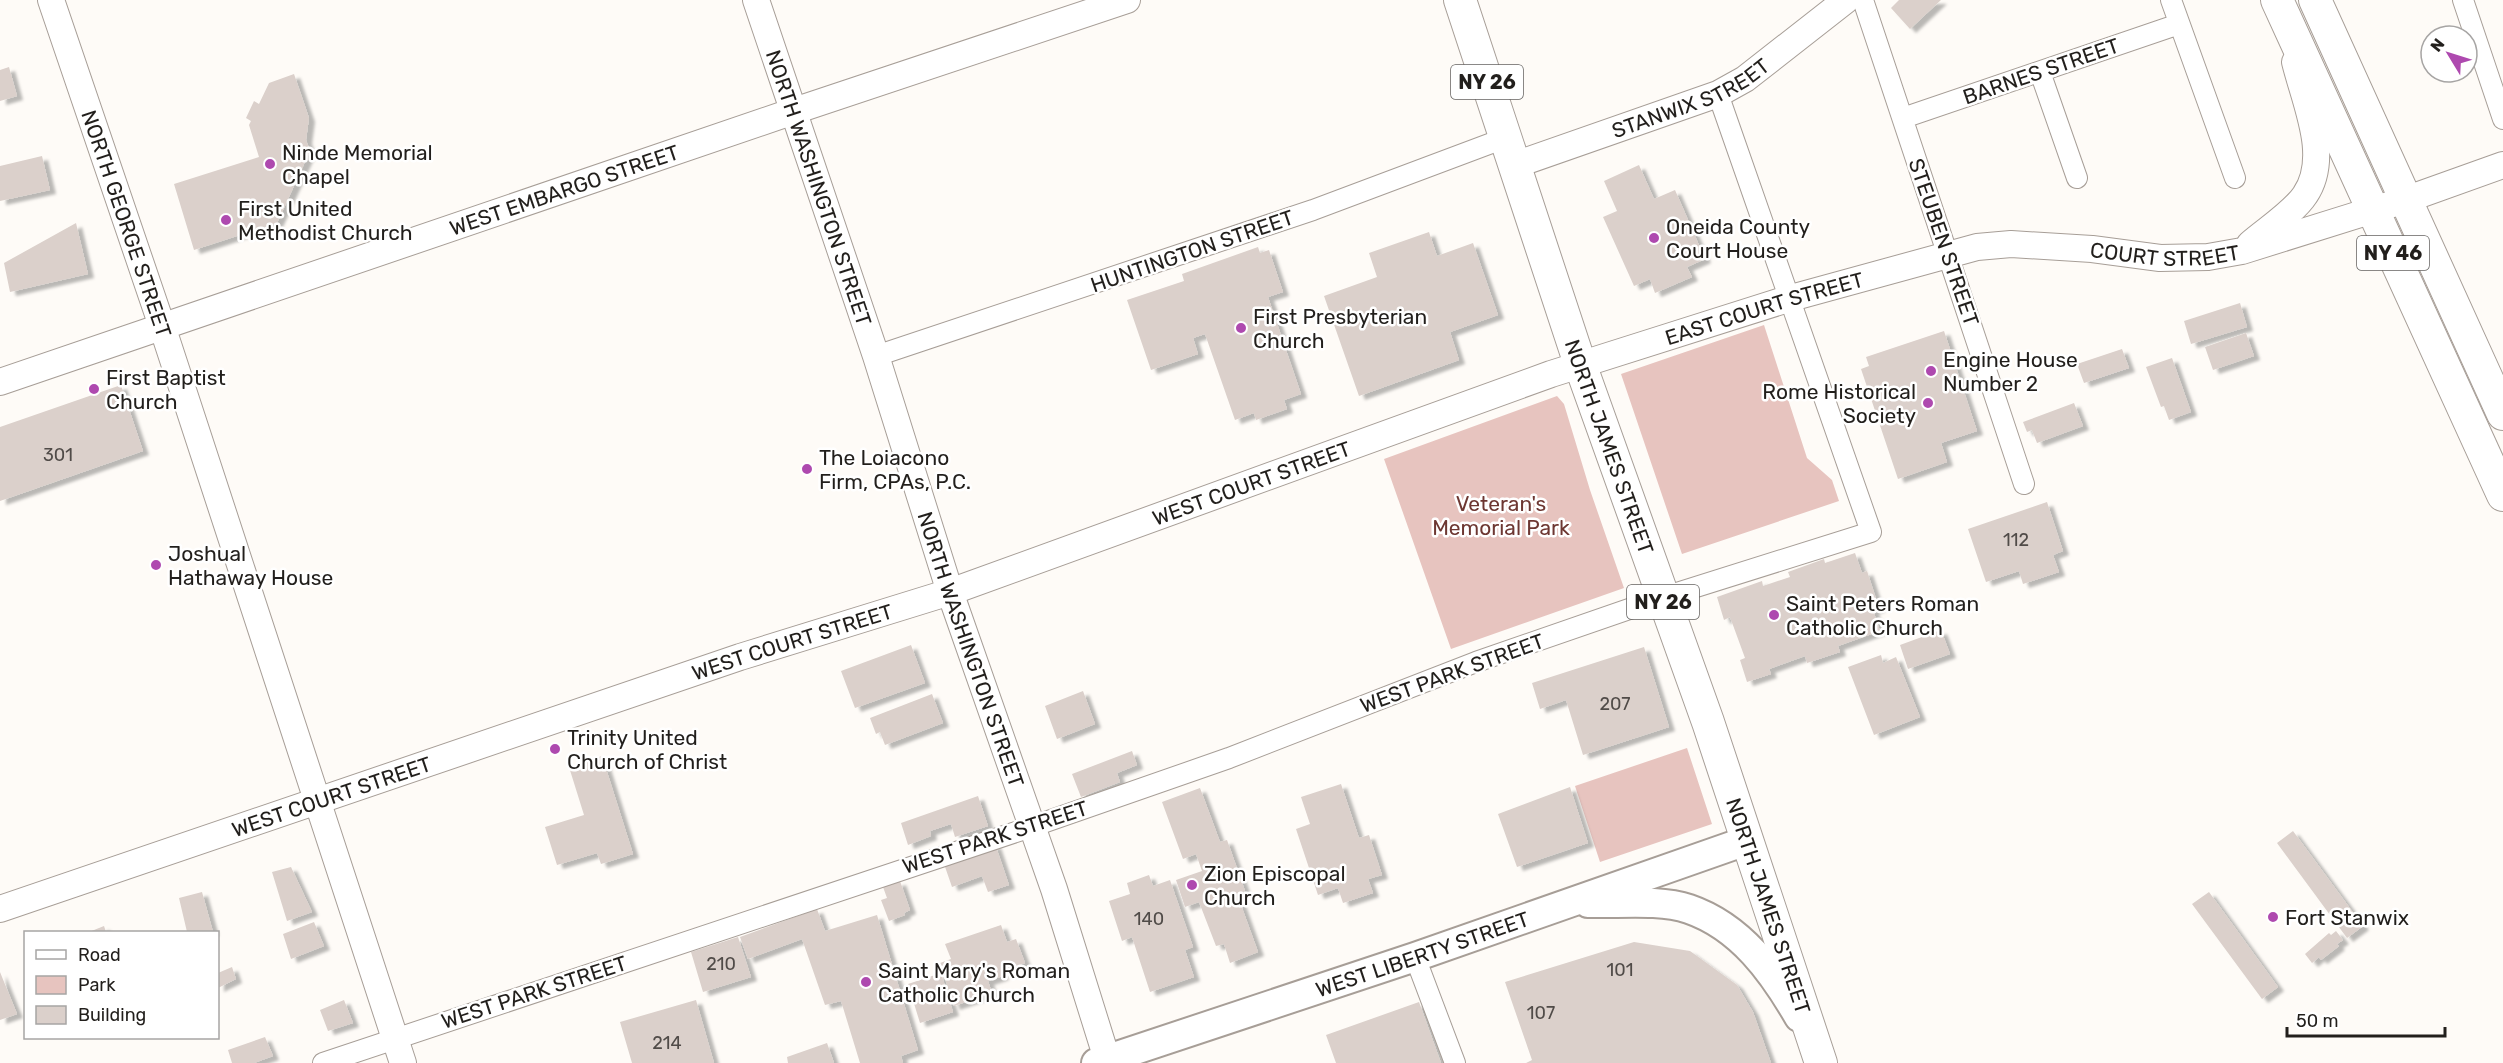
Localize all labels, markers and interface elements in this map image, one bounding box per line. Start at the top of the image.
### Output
north arrow [2419,24,2479,84]
street label: BARNES STREET [1960,33,2122,109]
text: N [2427,35,2449,55]
street label: NORTH WASHINGTON STREET [761,47,877,329]
street label: STANWIX STREET [1608,53,1774,143]
road number: NY 26 [1451,65,1523,99]
street label: NORTH GEORGE STREET [77,107,177,340]
street label: WEST EMBARGO STREET [446,139,682,240]
place label: Ninde Memorial Chapel [282,140,433,189]
street label: STEUBEN STREET [1904,155,1984,329]
marker: Ninde Memorial Chapel [263,157,277,171]
place label: First United Methodist Church [238,196,413,245]
street label: HUNTINGTON STREET [1087,204,1297,298]
marker: First United Methodist Church [219,213,233,227]
place label: Oneida County Court House [1666,214,1810,263]
marker: Oneida County Court House [1647,231,1661,245]
street label: COURT STREET [2089,236,2241,271]
road number: NY 46 [2357,236,2429,270]
street label: EAST COURT STREET [1662,266,1866,350]
place label: First Presbyterian Church [1253,304,1427,353]
marker: First Presbyterian Church [1234,321,1248,335]
street label: NORTH JAMES STREET [1560,336,1659,557]
place label: Engine House Number 2 [1943,347,2078,396]
marker: Engine House Number 2 [1924,364,1938,378]
place label: First Baptist Church [106,365,226,414]
place label: Rome Historical Society [1762,379,1916,428]
marker: First Baptist Church [87,382,101,396]
marker: Rome Historical Society [1921,396,1935,410]
street label: WEST COURT STREET [1149,435,1354,530]
house number: 301 [43,444,73,466]
place label: The Loiacono Firm, CPAs, P.C. [819,445,971,494]
marker: The Loiacono Firm, CPAs, P.C. [800,462,814,476]
park label: Veteran's Memorial Park [1432,491,1570,540]
street label: NORTH WASHINGTON STREET [913,508,1030,790]
house number: 112 [2003,529,2029,551]
place label: Joshual Hathaway House [168,541,333,590]
marker: Joshual Hathaway House [149,558,163,572]
road number: NY 26 [1627,585,1699,619]
place label: Saint Peters Roman Catholic Church [1786,591,1979,640]
street label: WEST COURT STREET [688,598,895,685]
marker: Saint Peters Roman Catholic Church [1767,608,1781,622]
street label: WEST PARK STREET [1357,628,1547,718]
house number: 207 [1599,693,1631,715]
place label: Trinity United Church of Christ [567,725,727,774]
marker: Trinity United Church of Christ [548,742,562,756]
street label: WEST COURT STREET [228,751,434,842]
street label: WEST PARK STREET [899,795,1091,879]
street label: NORTH JAMES STREET [1721,795,1816,1017]
place label: Zion Episcopal Church [1204,861,1346,910]
marker: Zion Episcopal Church [1185,878,1199,892]
place label: Fort Stanwix [2285,905,2409,930]
street label: WEST LIBERTY STREET [1312,906,1532,1002]
house number: 140 [1134,908,1164,930]
marker: Fort Stanwix [2266,910,2280,924]
legend [24,931,219,1039]
text: Road [78,944,121,966]
street label: WEST PARK STREET [438,950,630,1034]
house number: 210 [706,953,736,975]
place label: Saint Mary's Roman Catholic Church [878,958,1070,1007]
house number: 101 [1607,959,1633,981]
text: Park [78,974,116,996]
marker: Saint Mary's Roman Catholic Church [859,975,873,989]
scale bar [2287,1000,2444,1038]
house number: 107 [1527,1002,1555,1024]
text: Building [78,1004,146,1026]
text: 50 m [2296,1010,2339,1032]
house number: 214 [652,1032,682,1054]

